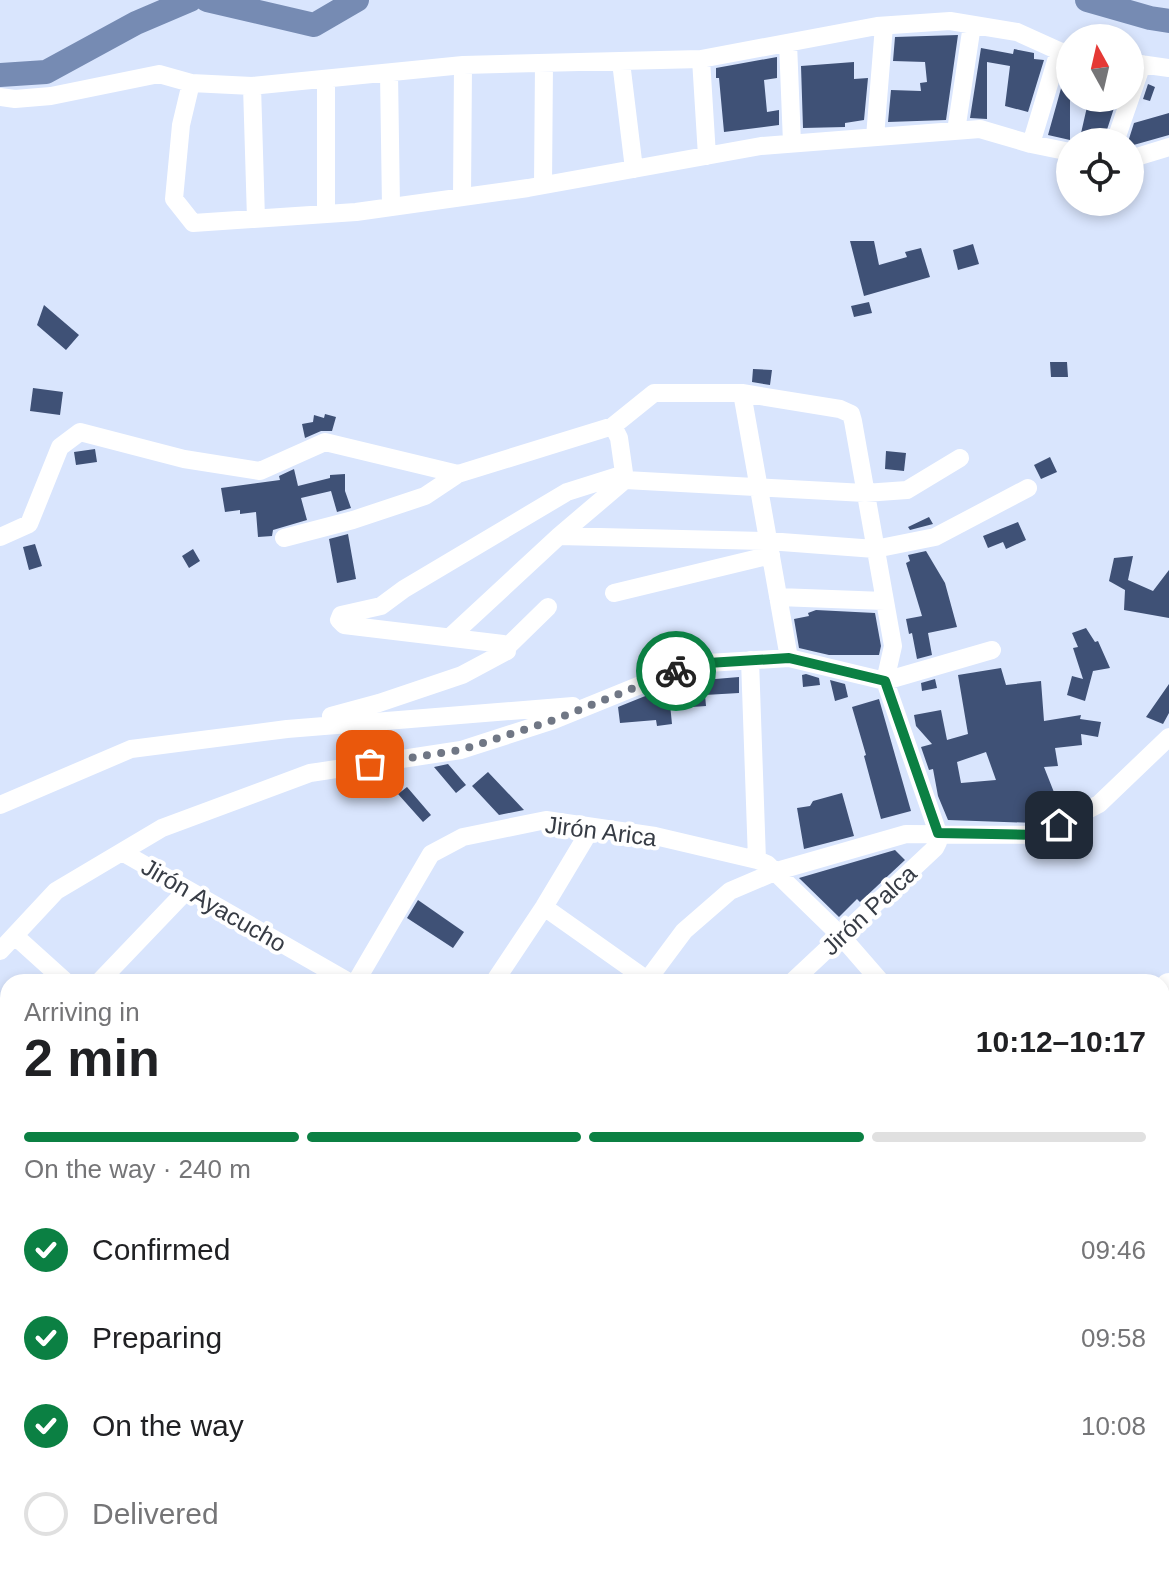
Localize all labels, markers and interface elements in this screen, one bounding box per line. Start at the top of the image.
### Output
north arrow [1056,24,1144,112]
map controls [1056,24,1144,216]
button: locate [1056,128,1144,216]
courier [636,631,716,711]
icon: bike [654,649,698,693]
pin [336,730,404,798]
icon: bag [348,742,392,786]
pin [1025,791,1093,859]
icon: home [1037,803,1081,847]
street label: Jirón Arica [544,811,659,851]
street label: Jirón Ayacucho [137,853,291,957]
street label: Jirón Palca [816,859,922,960]
text: Arriving in [24,997,140,1027]
text: 10:12–10:17 [976,1025,1146,1058]
text: 2 min [24,1029,160,1087]
text: On the way · 240 m [24,1154,251,1184]
icon: check [24,1228,68,1272]
text: Confirmed [92,1233,230,1266]
text: 09:46 [1081,1235,1146,1265]
icon: check [24,1316,68,1360]
text: Preparing [92,1321,222,1354]
text: 09:58 [1081,1323,1146,1353]
icon: check [24,1404,68,1448]
text: On the way [92,1409,244,1442]
text: 10:08 [1081,1411,1146,1441]
text: Delivered [92,1497,219,1530]

